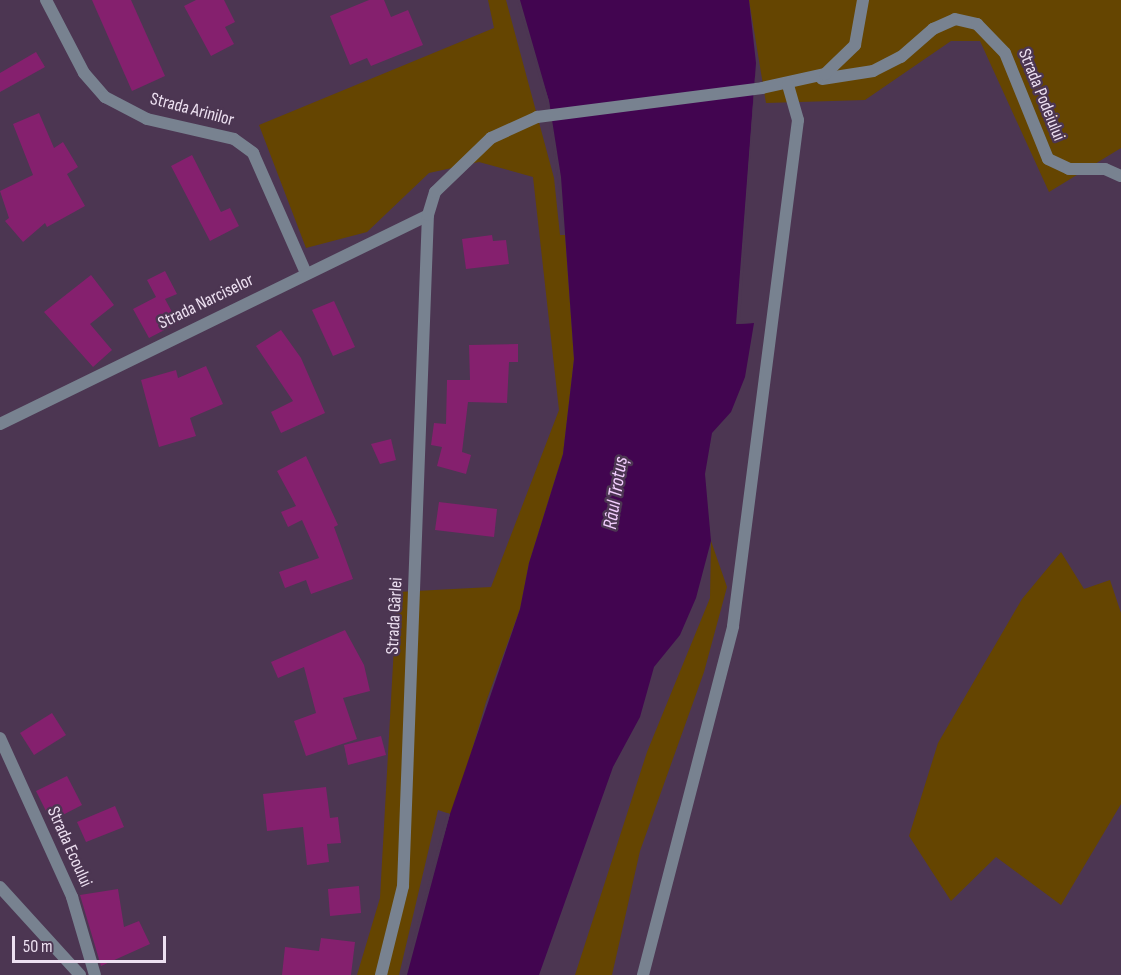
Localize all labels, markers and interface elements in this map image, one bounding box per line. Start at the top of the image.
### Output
street label: Strada Podeiului [1013,46,1069,144]
street label: Strada Arinilor [148,88,236,132]
street label: Strada Narciselor [155,270,257,334]
water label: Râul Trotuș [598,455,634,531]
street label: Strada Gârlei [382,577,408,655]
street label: Strada Ecoului [42,803,96,891]
scale bar [15,924,170,962]
text: 50 m [23,936,53,957]

